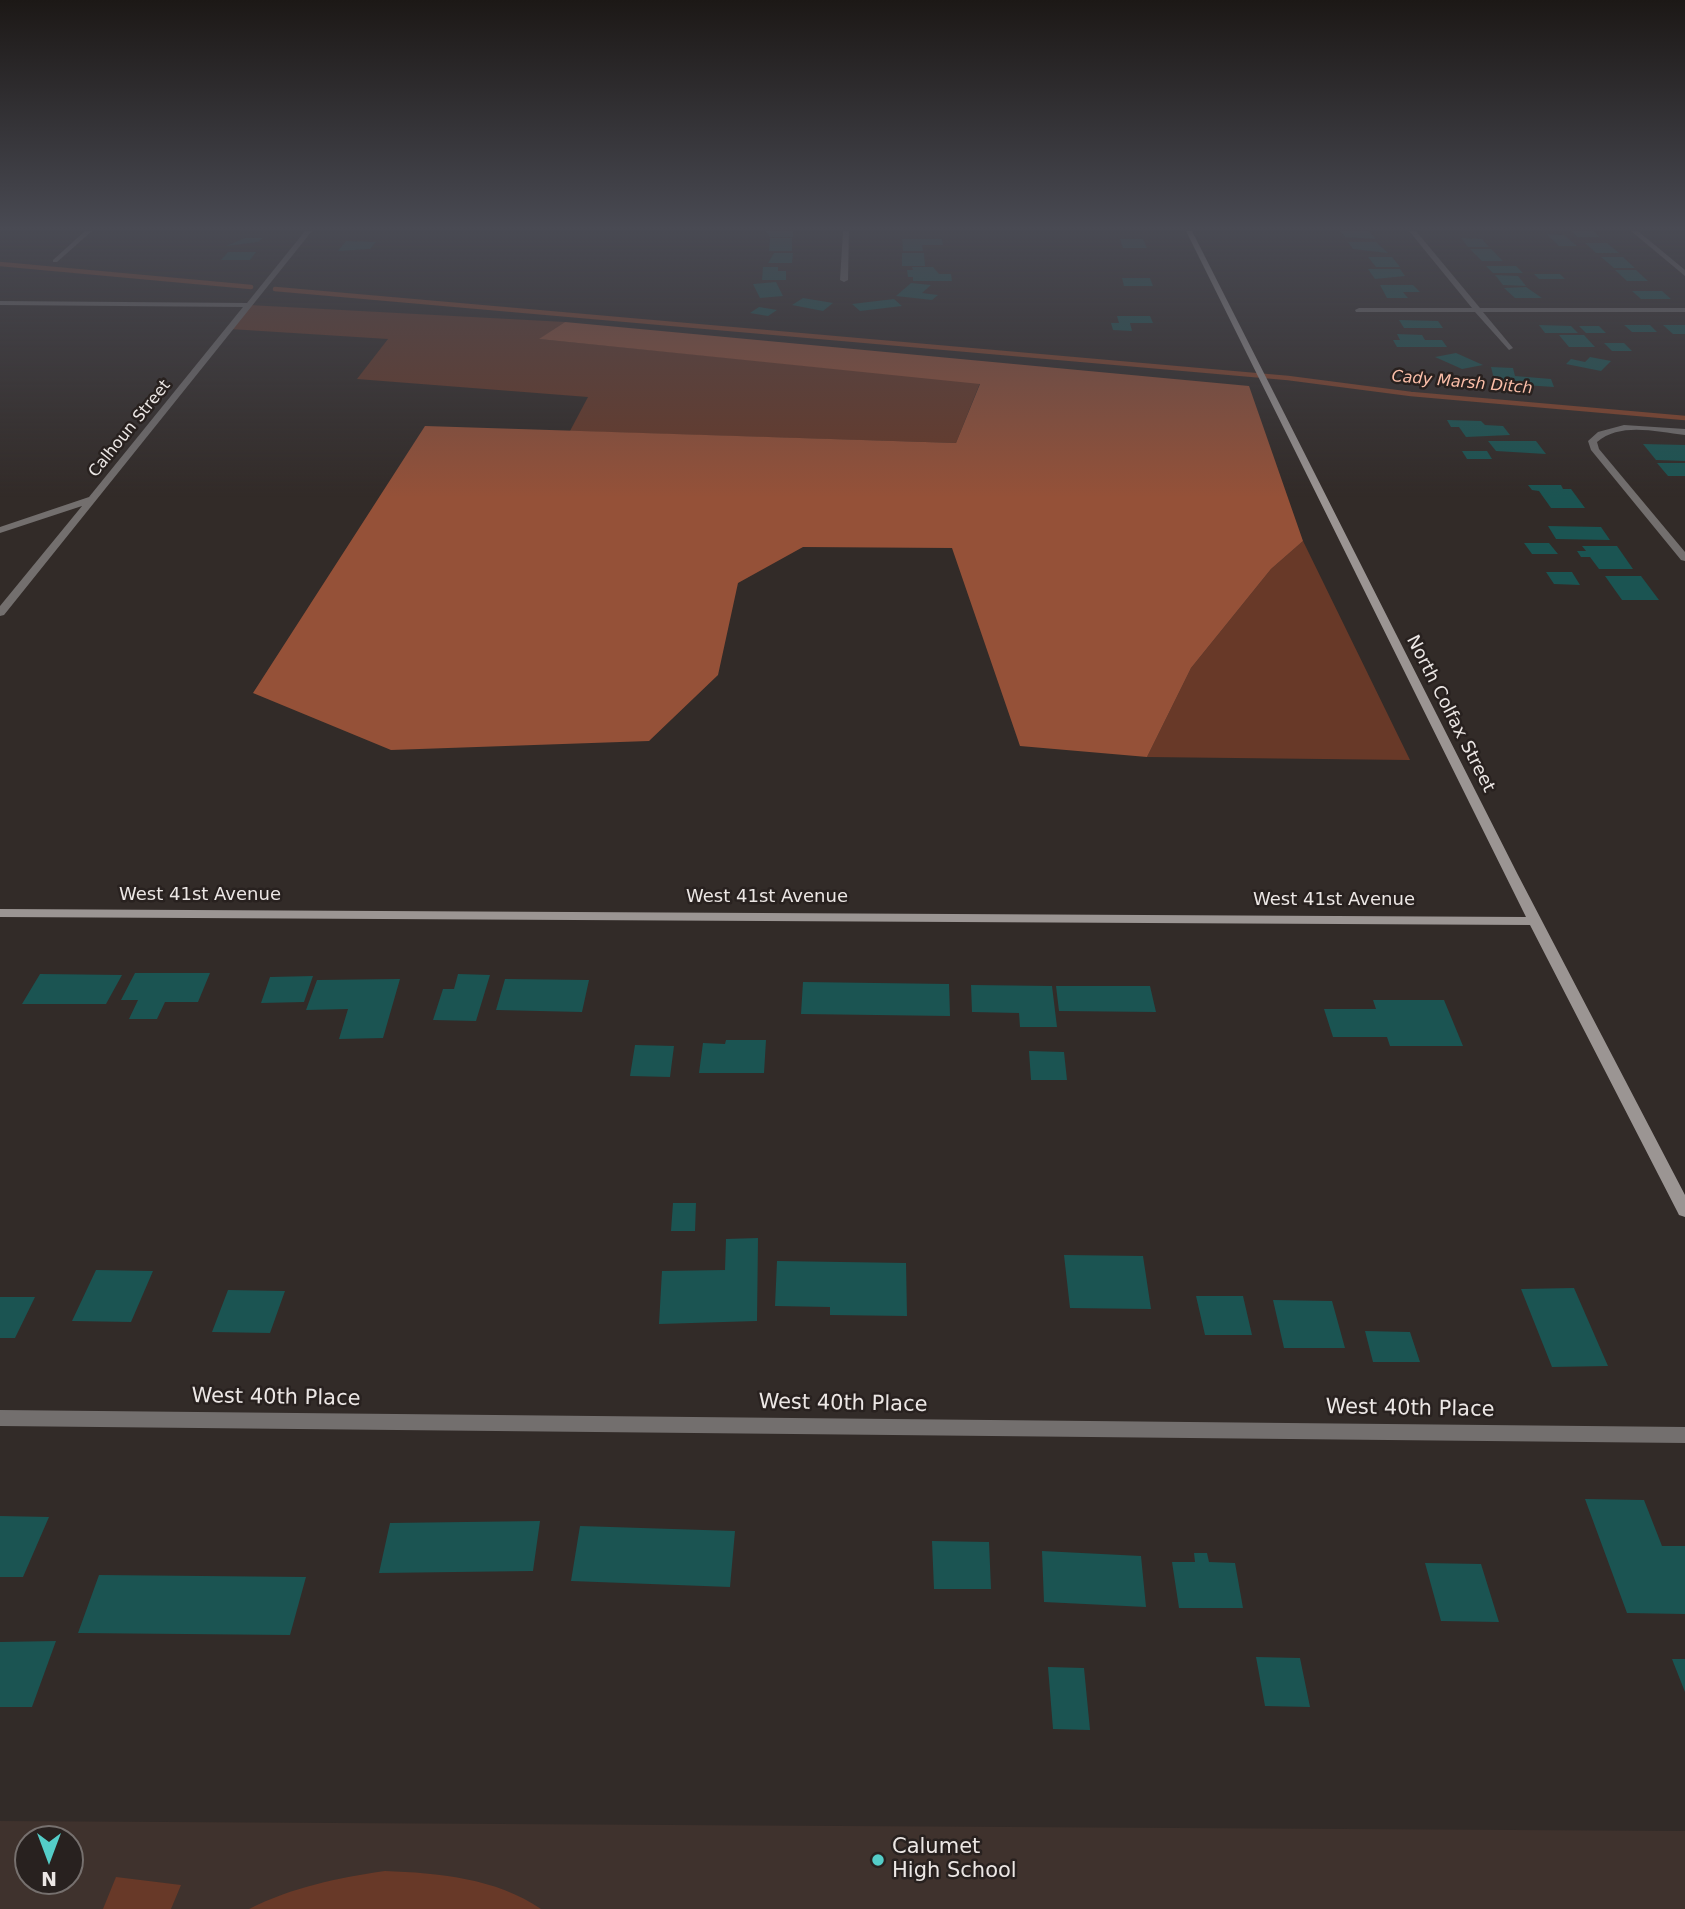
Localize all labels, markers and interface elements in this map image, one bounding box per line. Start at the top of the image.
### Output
water label: Cady Marsh Ditch [1391,367,1533,399]
street label: Calhoun Street [85,377,175,481]
street label: North Colfax Street [1401,632,1499,796]
street label: West 41st Avenue [119,884,281,906]
street label: West 41st Avenue [686,886,848,908]
street label: West 41st Avenue [1253,889,1415,911]
street label: West 40th Place [191,1384,361,1412]
street label: West 40th Place [758,1390,928,1418]
street label: West 40th Place [1325,1395,1495,1423]
north arrow [14,1825,84,1895]
place label: Calumet High School [892,1835,1017,1885]
marker: Calumet High School [870,1852,886,1868]
text: N [41,1868,57,1890]

